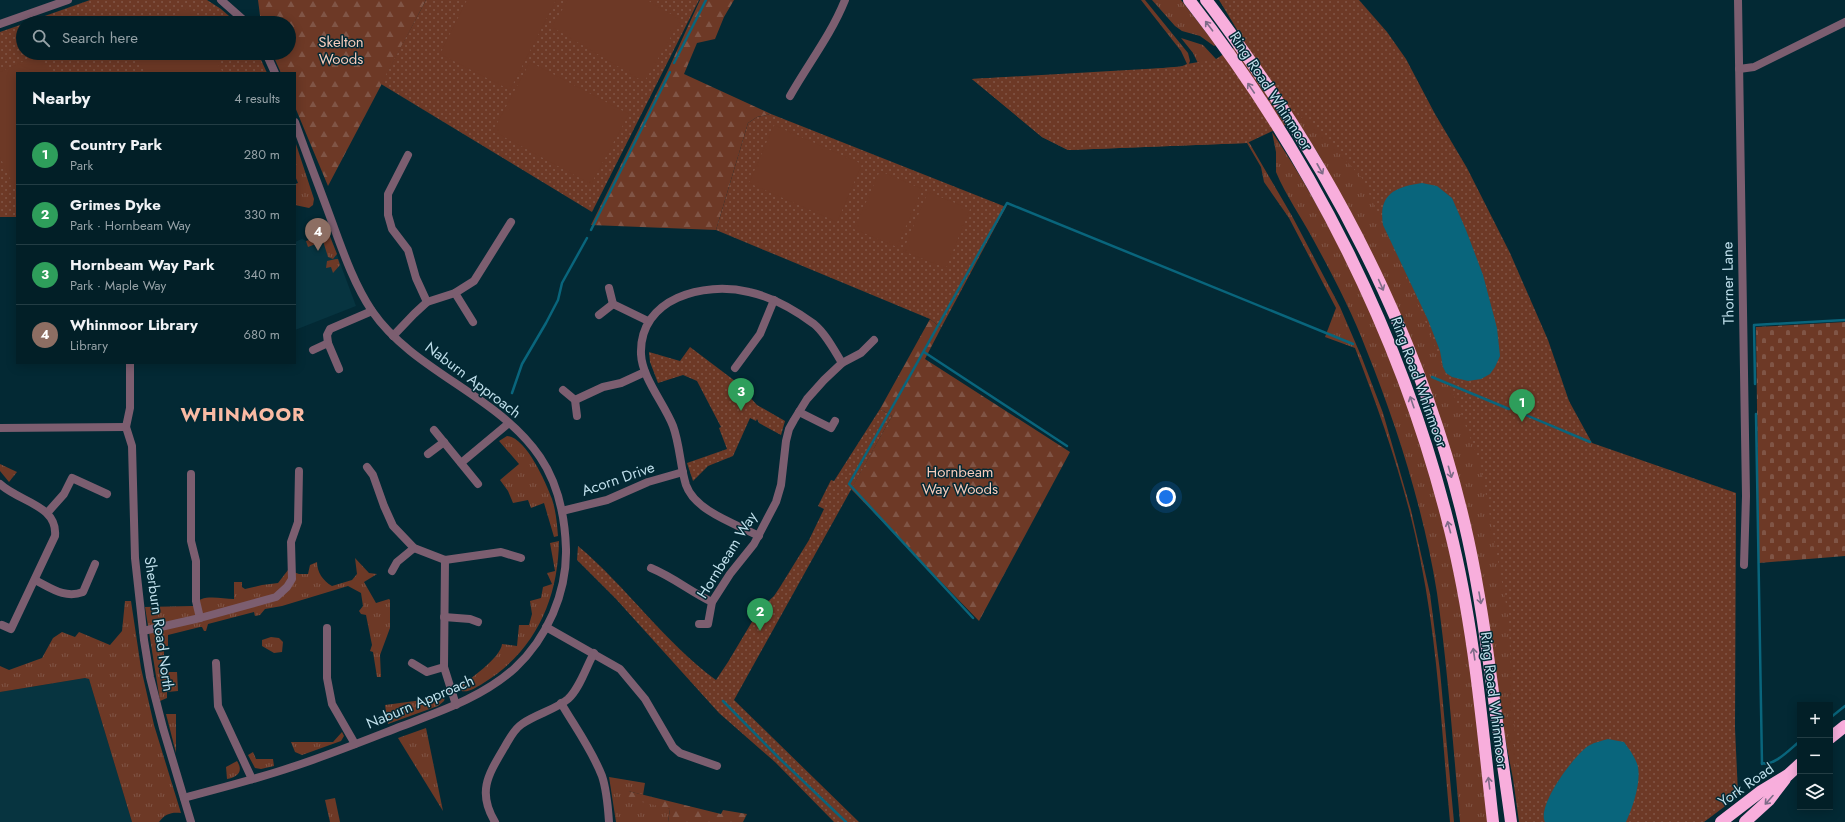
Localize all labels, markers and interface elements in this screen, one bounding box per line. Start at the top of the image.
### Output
search box [16,16,296,60]
one-way arrow [1205,20,1213,31]
icon: search [30,27,52,49]
text: Search here [62,27,138,49]
street label: Ring Road Whinmoor [1224,27,1318,155]
park label: Skelton Woods [318,31,364,70]
one-way arrow [1247,83,1255,94]
text: Nearby [32,86,90,110]
text: 4 results [234,89,280,108]
text: Country Park [70,134,162,156]
text: 1 [42,145,48,164]
text: 280 m [244,145,280,164]
text: Park [70,156,93,175]
one-way arrow [1317,163,1325,175]
text: Grimes Dyke [70,194,161,216]
text: 2 [41,205,49,224]
text: 330 m [244,205,280,224]
text: Park · Hornbeam Way [70,216,190,235]
pin: 4 [305,218,331,251]
street label: Thorner Lane [1716,241,1740,325]
text: Hornbeam Way Park [70,254,215,276]
text: 3 [41,265,49,284]
text: 340 m [243,265,280,284]
text: Park · Maple Way [70,276,166,295]
one-way arrow [1377,278,1385,290]
street label: Ring Road Whinmoor [1385,313,1453,451]
text: Whinmoor Library [70,314,198,336]
text: 4 [40,325,50,344]
text: 680 m [244,325,280,344]
text: Library [70,336,108,355]
street label: Naburn Approach [420,337,526,423]
pin: 3 [728,378,754,411]
pin: 1 [1509,389,1535,422]
one-way arrow [1407,396,1415,408]
district label: WHINMOOR [181,401,305,428]
street label: Acorn Drive [578,456,658,502]
park label: Hornbeam Way Woods [922,461,998,500]
one-way arrow [1447,465,1454,478]
your location [1156,487,1176,507]
street label: Hornbeam Way [692,507,763,603]
one-way arrow [1445,520,1453,533]
street label: Sherburn Road North [139,555,179,693]
one-way arrow [1476,591,1484,604]
pin: 2 [747,598,773,631]
street label: Ring Road Whinmoor [1475,630,1513,771]
one-way arrow [1470,648,1478,661]
street label: Naburn Approach [363,669,477,735]
map controls [1797,702,1833,810]
button: + [1797,702,1833,738]
button: − [1797,738,1833,774]
street label: York Road [1714,758,1778,812]
button: layers [1797,774,1833,810]
one-way arrow [1485,777,1493,790]
one-way arrow [1764,795,1773,805]

